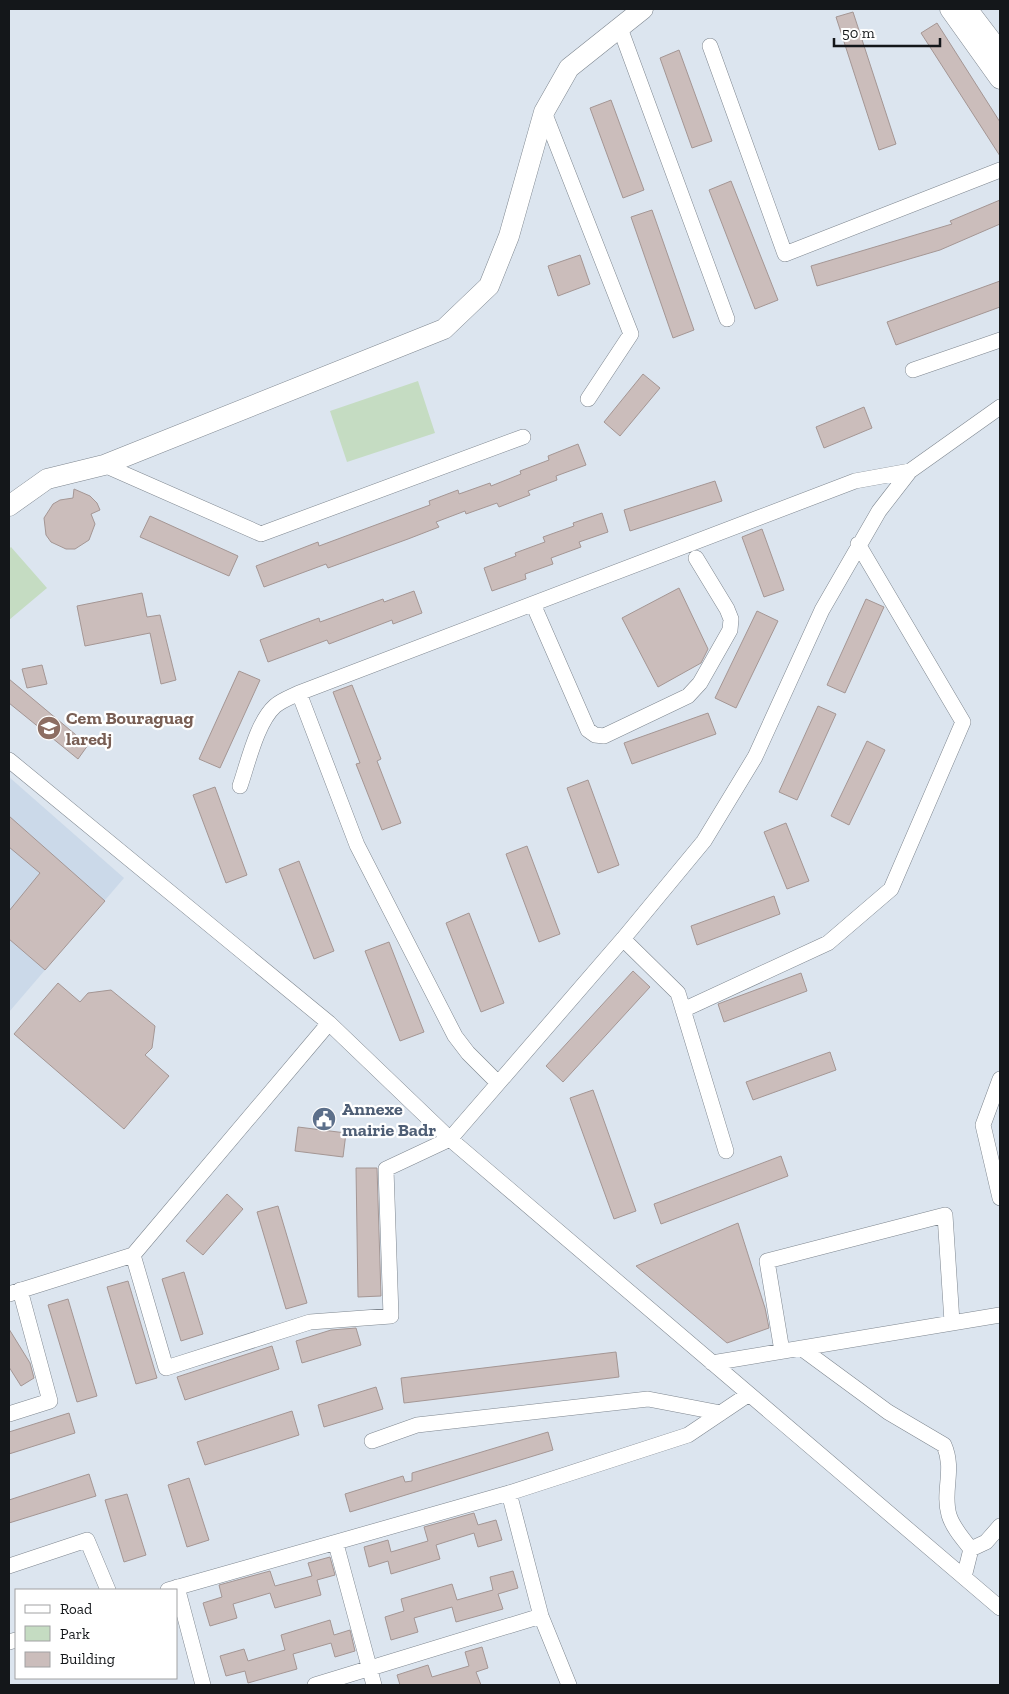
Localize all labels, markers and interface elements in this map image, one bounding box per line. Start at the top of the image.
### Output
scale bar [834,15,940,47]
text: 50 m [842,24,875,42]
place label: Cem Bouraguag laredj [66,707,194,750]
school or university icon: Cem Bouraguag laredj [36,715,62,741]
place label: Annexe mairie Badr [342,1098,436,1141]
public building icon: Annexe mairie Badr [311,1106,337,1132]
legend [15,1589,178,1679]
text: Road [60,1600,93,1618]
text: Park [60,1625,90,1643]
text: Building [60,1650,115,1668]

